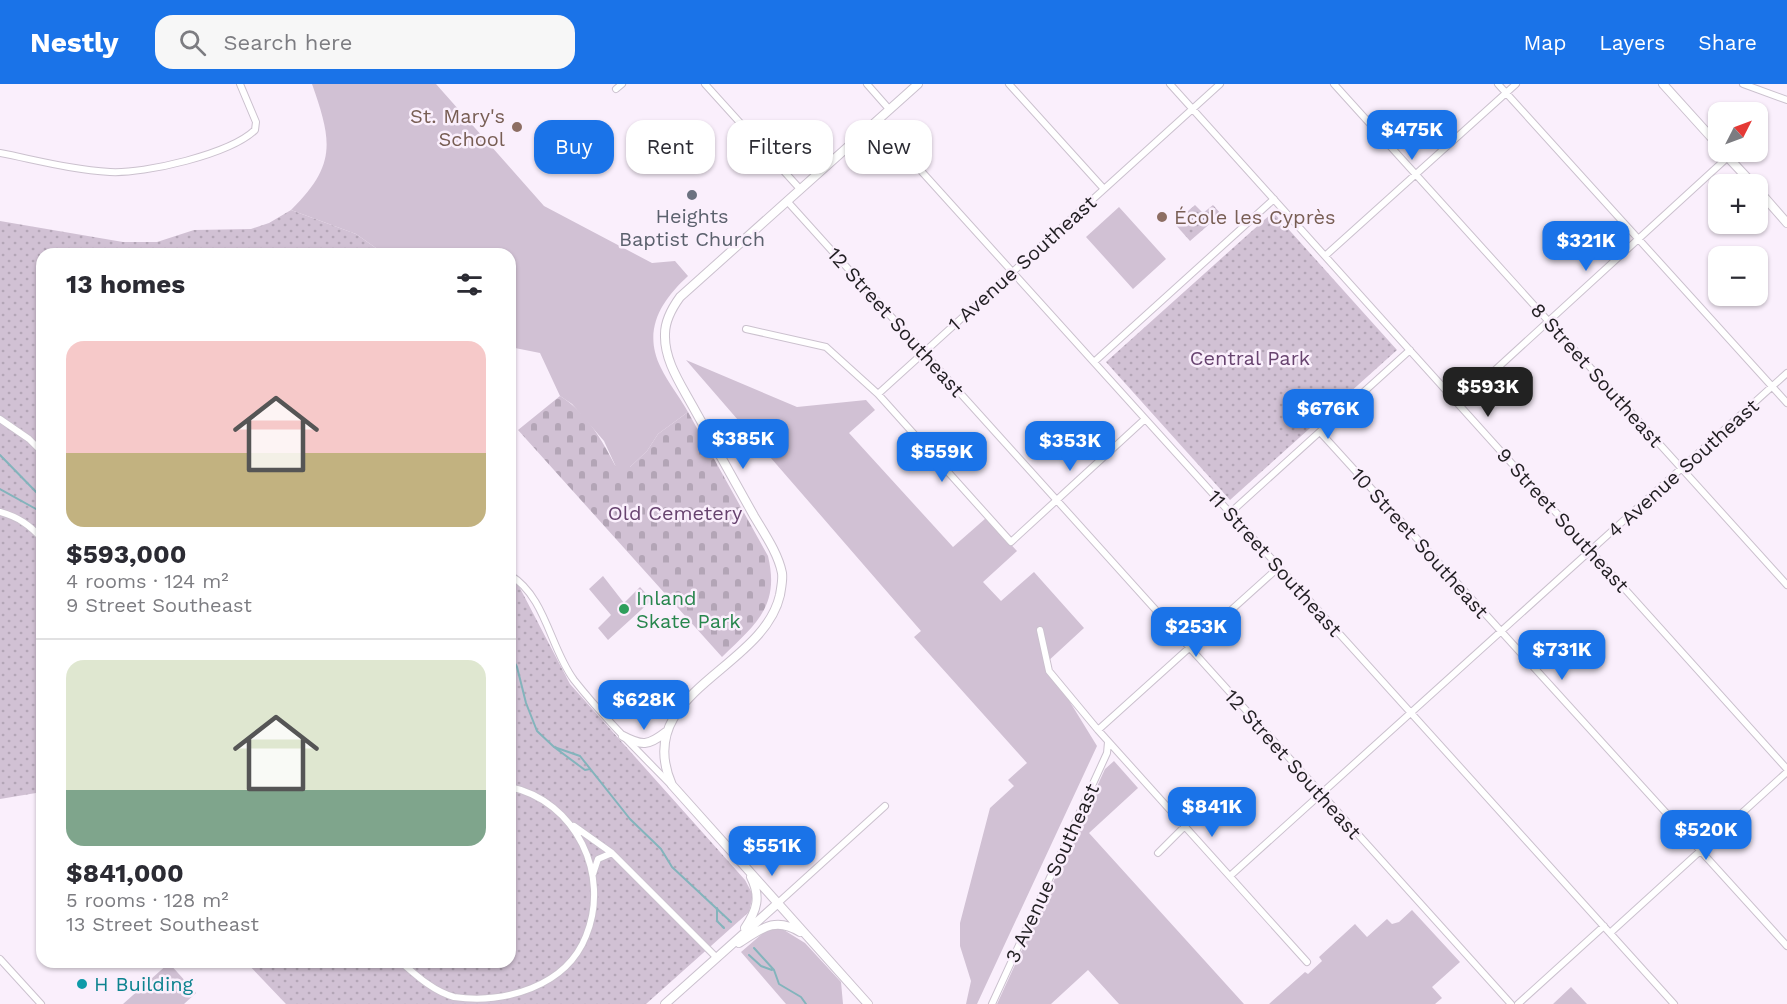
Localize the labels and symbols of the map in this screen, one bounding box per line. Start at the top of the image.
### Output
north arrow [1708,102,1768,162]
place label: St. Mary's School [410,104,505,151]
pin: $475K [1370,110,1454,161]
marker: St. Mary's School [510,120,524,134]
marker: Heights Baptist Church [685,188,699,202]
street label: 1 Avenue Southeast [943,190,1101,336]
place label: Heights Baptist Church [619,204,765,251]
place label: École les Cyprès [1174,205,1336,229]
marker: École les Cyprès [1155,210,1169,224]
pin: $321K [1544,221,1628,272]
street label: 12 Street Southeast [823,242,970,402]
street label: 8 Street Southeast [1526,298,1669,453]
park label: Central Park [1190,346,1310,370]
pin: $593K [1446,367,1530,418]
pin: $676K [1286,389,1370,440]
street label: 4 Avenue Southeast [1602,393,1764,542]
pin: $385K [701,419,785,470]
pin: $353K [1028,421,1112,472]
pin: $559K [900,432,984,483]
street label: 9 Street Southeast [1492,443,1635,598]
street label: 10 Street Southeast [1346,463,1494,623]
street label: 11 Street Southeast [1203,485,1348,642]
park label: Old Cemetery [608,501,743,525]
place label: Inland Skate Park [636,586,741,633]
marker: Inland Skate Park [617,602,631,616]
pin: $253K [1154,607,1238,658]
pin: $731K [1520,630,1604,681]
pin: $628K [602,680,686,731]
street label: 12 Street Southeast [1220,684,1367,844]
street label: 3 Avenue Southeast [1000,779,1104,966]
pin: $841K [1170,787,1254,838]
pin: $520K [1664,810,1748,861]
pin: $551K [730,826,814,877]
place label: H Building [94,972,194,996]
marker: H Building [75,977,89,991]

